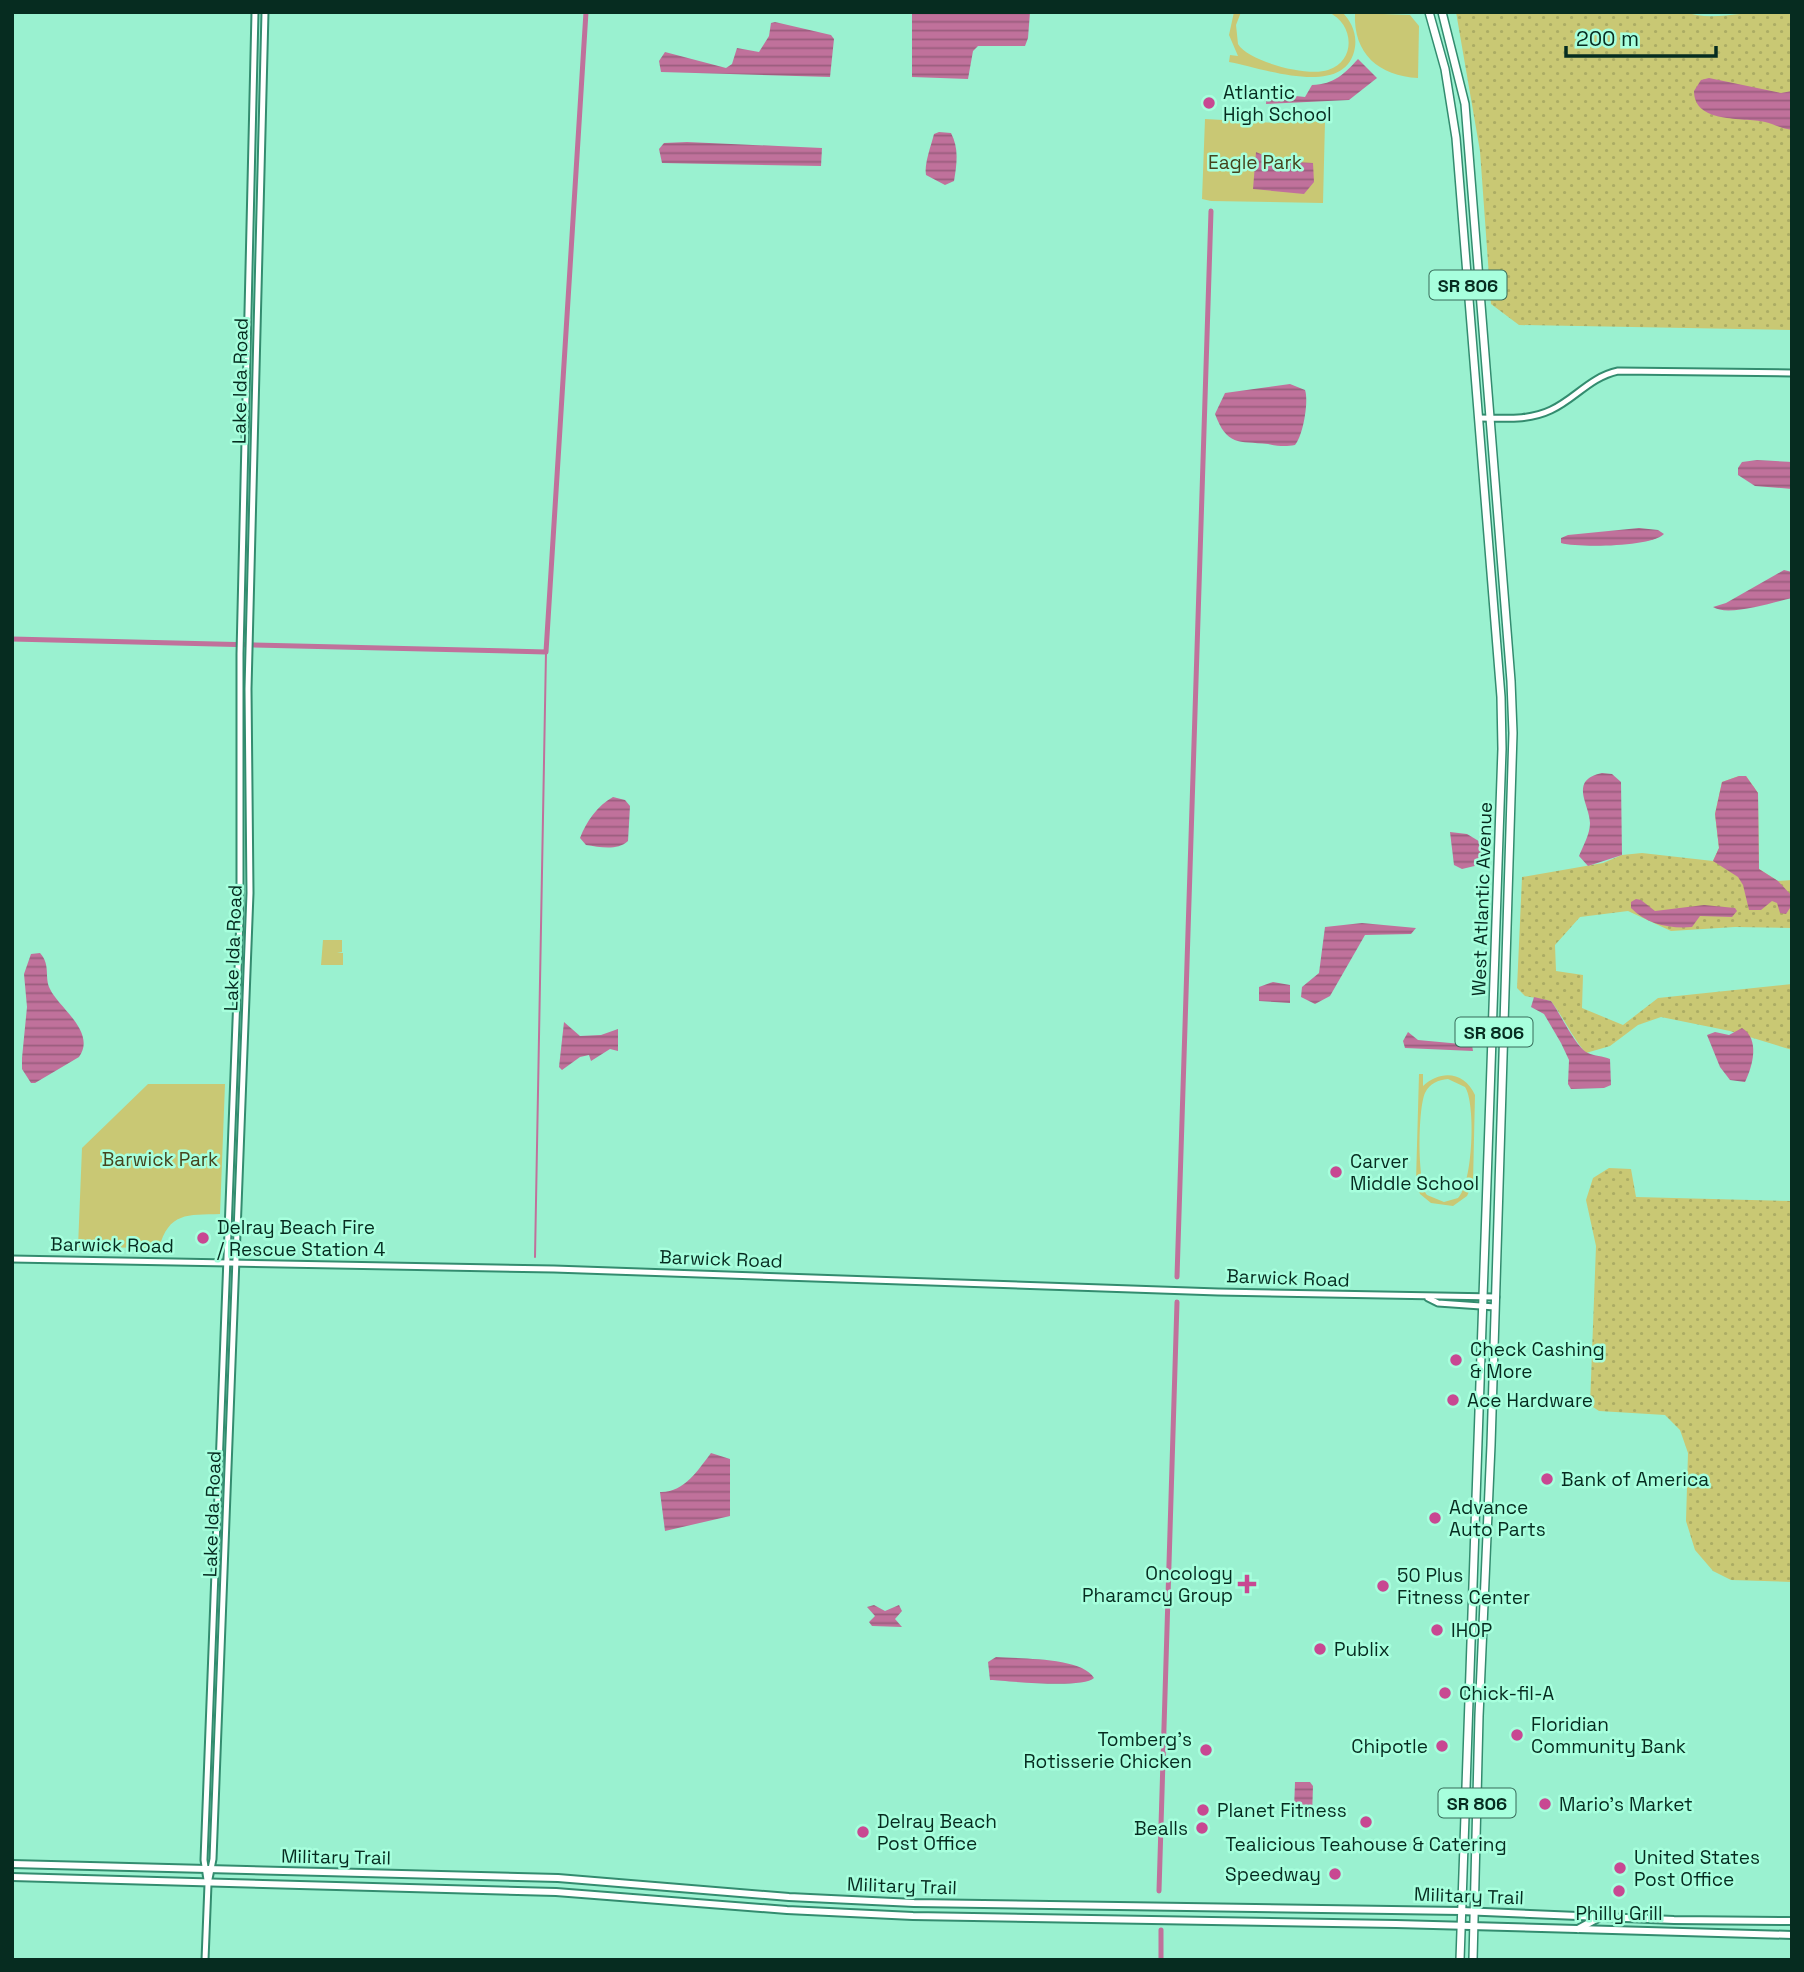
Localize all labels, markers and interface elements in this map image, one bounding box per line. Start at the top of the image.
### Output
scale bar [1566,14,1716,58]
text: 200 m [1576,25,1639,52]
place label: Atlantic High School [1223,80,1332,127]
marker: Atlantic High School [1201,95,1217,111]
park label: Eagle Park [1208,150,1302,175]
road number: SR 806 [1430,270,1506,300]
street label: Lake Ida Road [226,318,254,444]
street label: West Atlantic Avenue [1466,801,1498,997]
street label: Lake Ida Road [218,884,248,1012]
road number: SR 806 [1456,1017,1532,1046]
park label: Barwick Park [102,1147,218,1172]
place label: Carver Middle School [1350,1149,1479,1196]
marker: Carver Middle School [1328,1164,1344,1180]
place label: Delray Beach Fire / Rescue Station 4 [217,1215,386,1262]
marker: Delray Beach Fire / Rescue Station 4 [195,1230,211,1246]
street label: Barwick Road [50,1231,174,1259]
street label: Barwick Road [659,1244,783,1274]
street label: Barwick Road [1226,1263,1350,1293]
place label: Check Cashing & More [1470,1337,1605,1384]
marker: Check Cashing & More [1448,1352,1464,1368]
place label: Ace Hardware [1467,1388,1593,1413]
marker: Ace Hardware [1445,1392,1461,1408]
street label: Lake Ida Road [197,1450,227,1578]
place label: Bank of America [1561,1467,1709,1492]
marker: Bank of America [1539,1471,1555,1487]
place label: Advance Auto Parts [1449,1495,1546,1542]
marker: Advance Auto Parts [1427,1510,1443,1526]
place label: Oncology Pharamcy Group [1082,1561,1233,1608]
place label: 50 Plus Fitness Center [1397,1563,1530,1610]
marker: Oncology Pharamcy Group [1239,1576,1255,1592]
marker: 50 Plus Fitness Center [1375,1578,1391,1594]
place label: IHOP [1451,1618,1492,1643]
marker: IHOP [1429,1622,1445,1638]
place label: Publix [1334,1637,1390,1662]
marker: Publix [1312,1641,1328,1657]
place label: Chick-fil-A [1459,1681,1554,1706]
marker: Chick-fil-A [1437,1685,1453,1701]
place label: Floridian Community Bank [1531,1712,1686,1759]
place label: Tomberg's Rotisserie Chicken [1024,1727,1192,1774]
marker: Floridian Community Bank [1509,1727,1525,1743]
place label: Chipotle [1351,1734,1428,1759]
marker: Chipotle [1434,1738,1450,1754]
marker: Tomberg's Rotisserie Chicken [1198,1742,1214,1758]
road number: SR 806 [1438,1788,1516,1817]
place label: Mario's Market [1559,1792,1693,1817]
marker: Mario's Market [1537,1796,1553,1812]
place label: Planet Fitness [1217,1798,1347,1823]
marker: Planet Fitness [1195,1802,1211,1818]
place label: Delray Beach Post Office [877,1809,997,1856]
marker: Tealicious Teahouse & Catering [1358,1814,1374,1830]
place label: Bealls [1134,1816,1188,1841]
marker: Bealls [1194,1820,1210,1836]
marker: Delray Beach Post Office [855,1824,871,1840]
place label: Tealicious Teahouse & Catering [1225,1832,1507,1857]
street label: Military Trail [281,1844,391,1870]
place label: United States Post Office [1634,1845,1760,1892]
marker: United States Post Office [1612,1860,1628,1876]
place label: Speedway [1225,1862,1321,1887]
marker: Speedway [1327,1866,1343,1882]
street label: Military Trail [847,1872,957,1900]
street label: Military Trail [1414,1882,1524,1910]
marker: Philly Grill [1611,1883,1627,1899]
place label: Philly Grill [1575,1901,1663,1926]

